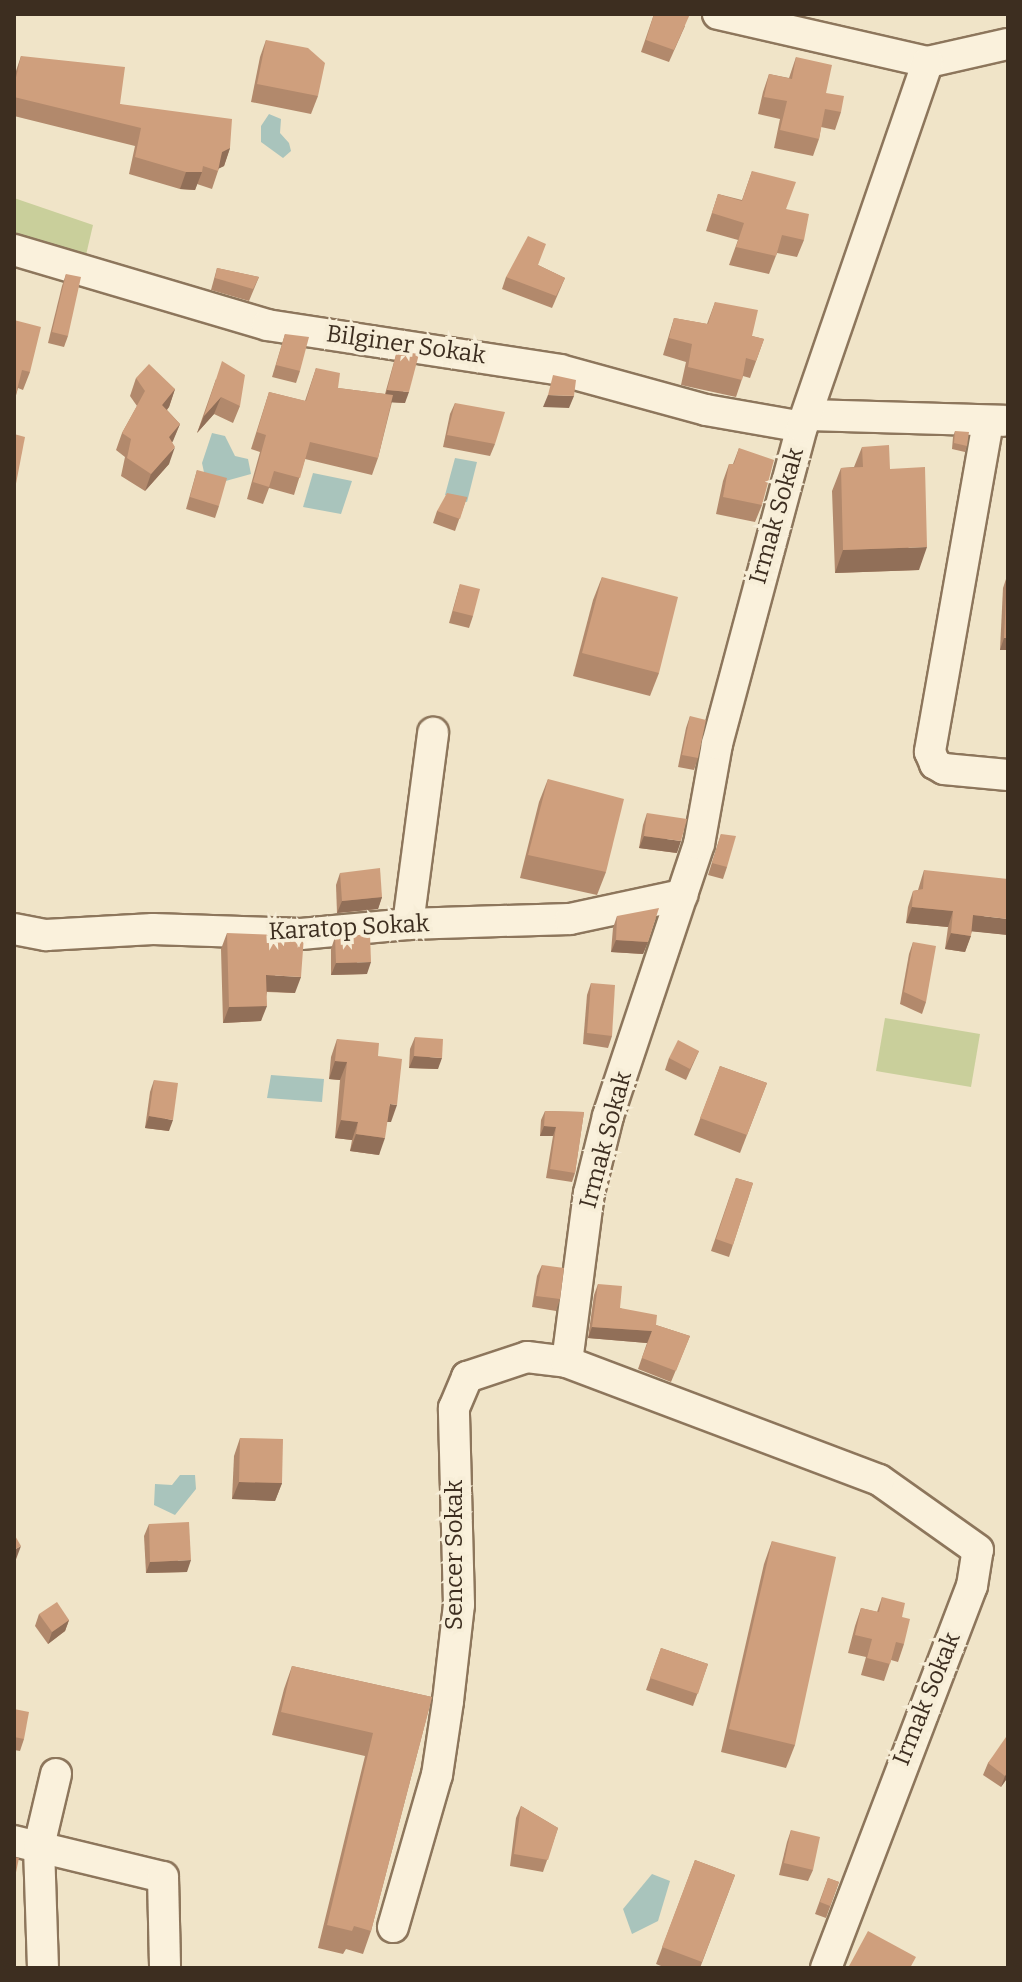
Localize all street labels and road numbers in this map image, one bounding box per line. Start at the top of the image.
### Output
street label: Bilginer Sokak [324,320,488,370]
street label: Irmak Sokak [744,444,810,588]
street label: Karatop Sokak [268,909,430,947]
street label: Irmak Sokak [574,1068,638,1212]
street label: Sencer Sokak [441,1480,469,1630]
street label: Irmak Sokak [887,1628,967,1770]

